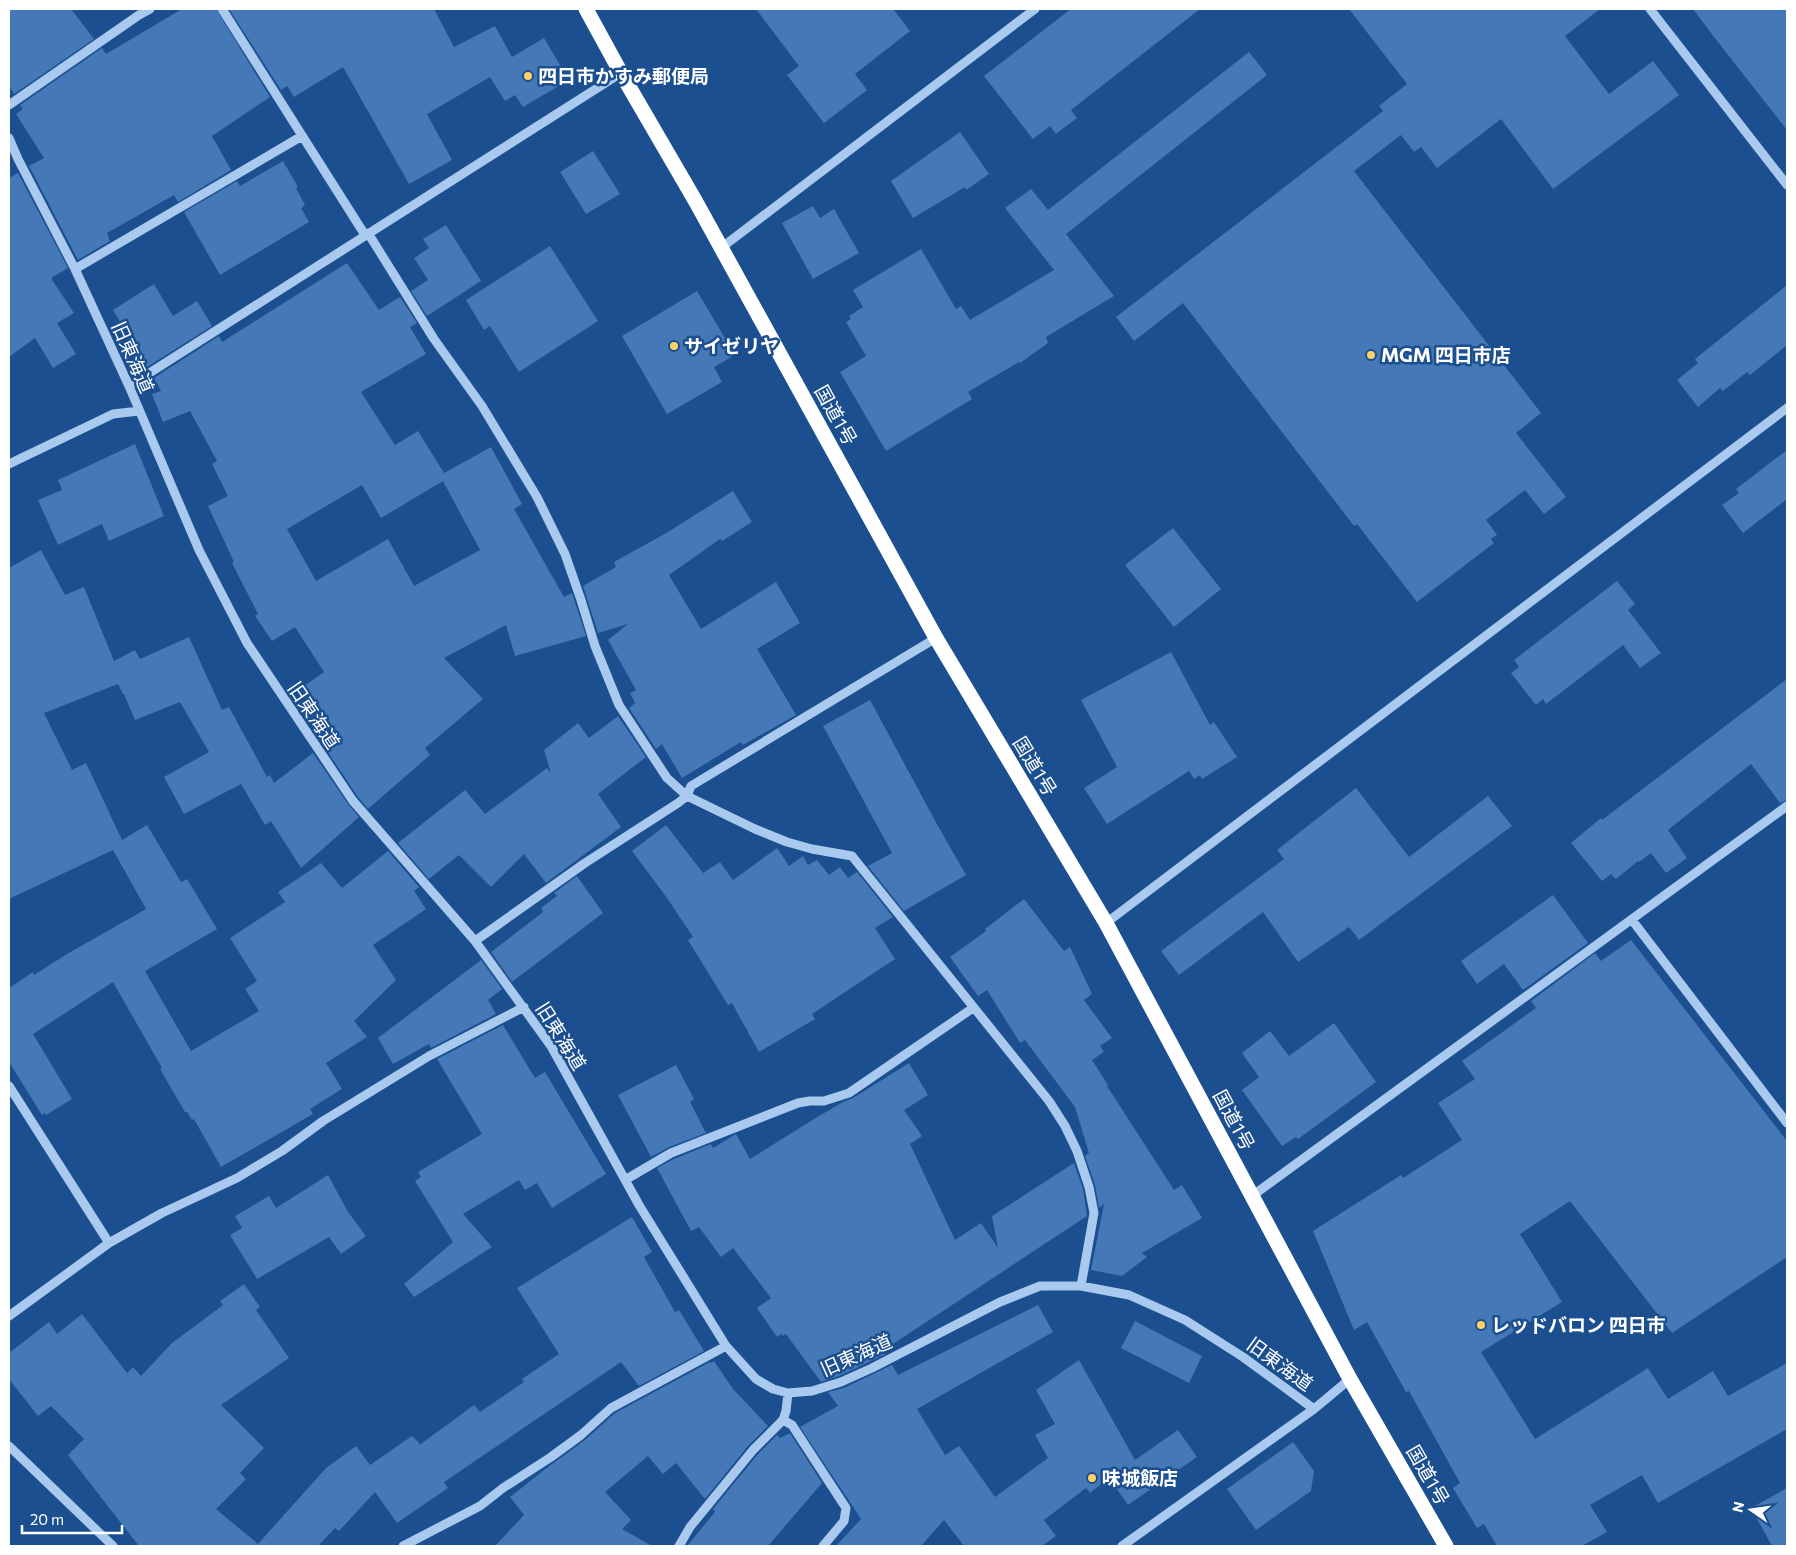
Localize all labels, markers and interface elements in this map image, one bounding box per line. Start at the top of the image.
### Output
place label: 四日市かすみ郵便局 [538,64,709,87]
marker: 四日市かすみ郵便局 [522,70,534,82]
street label: 旧東海道 [107,317,159,396]
place label: サイゼリヤ [684,334,779,357]
marker: サイゼリヤ [668,340,680,352]
place label: MGM 四日市店 [1381,343,1511,366]
marker: MGM 四日市店 [1365,349,1377,361]
street label: 国道1号 [811,381,862,449]
street label: 旧東海道 [284,677,345,753]
street label: 国道1号 [1009,732,1062,800]
street label: 旧東海道 [532,997,591,1074]
street label: 国道1号 [1209,1086,1260,1154]
place label: レッドバロン 四日市 [1491,1313,1666,1336]
marker: レッドバロン 四日市 [1475,1319,1487,1331]
street label: 旧東海道 [816,1329,895,1381]
street label: 旧東海道 [1243,1332,1318,1395]
street label: 国道1号 [1402,1441,1455,1509]
place label: 味城飯店 [1102,1466,1178,1489]
marker: 味城飯店 [1086,1472,1098,1484]
north arrow [1726,1485,1776,1535]
text: N [1728,1500,1747,1514]
scale bar [22,1502,122,1534]
text: 20 m [30,1510,64,1528]

